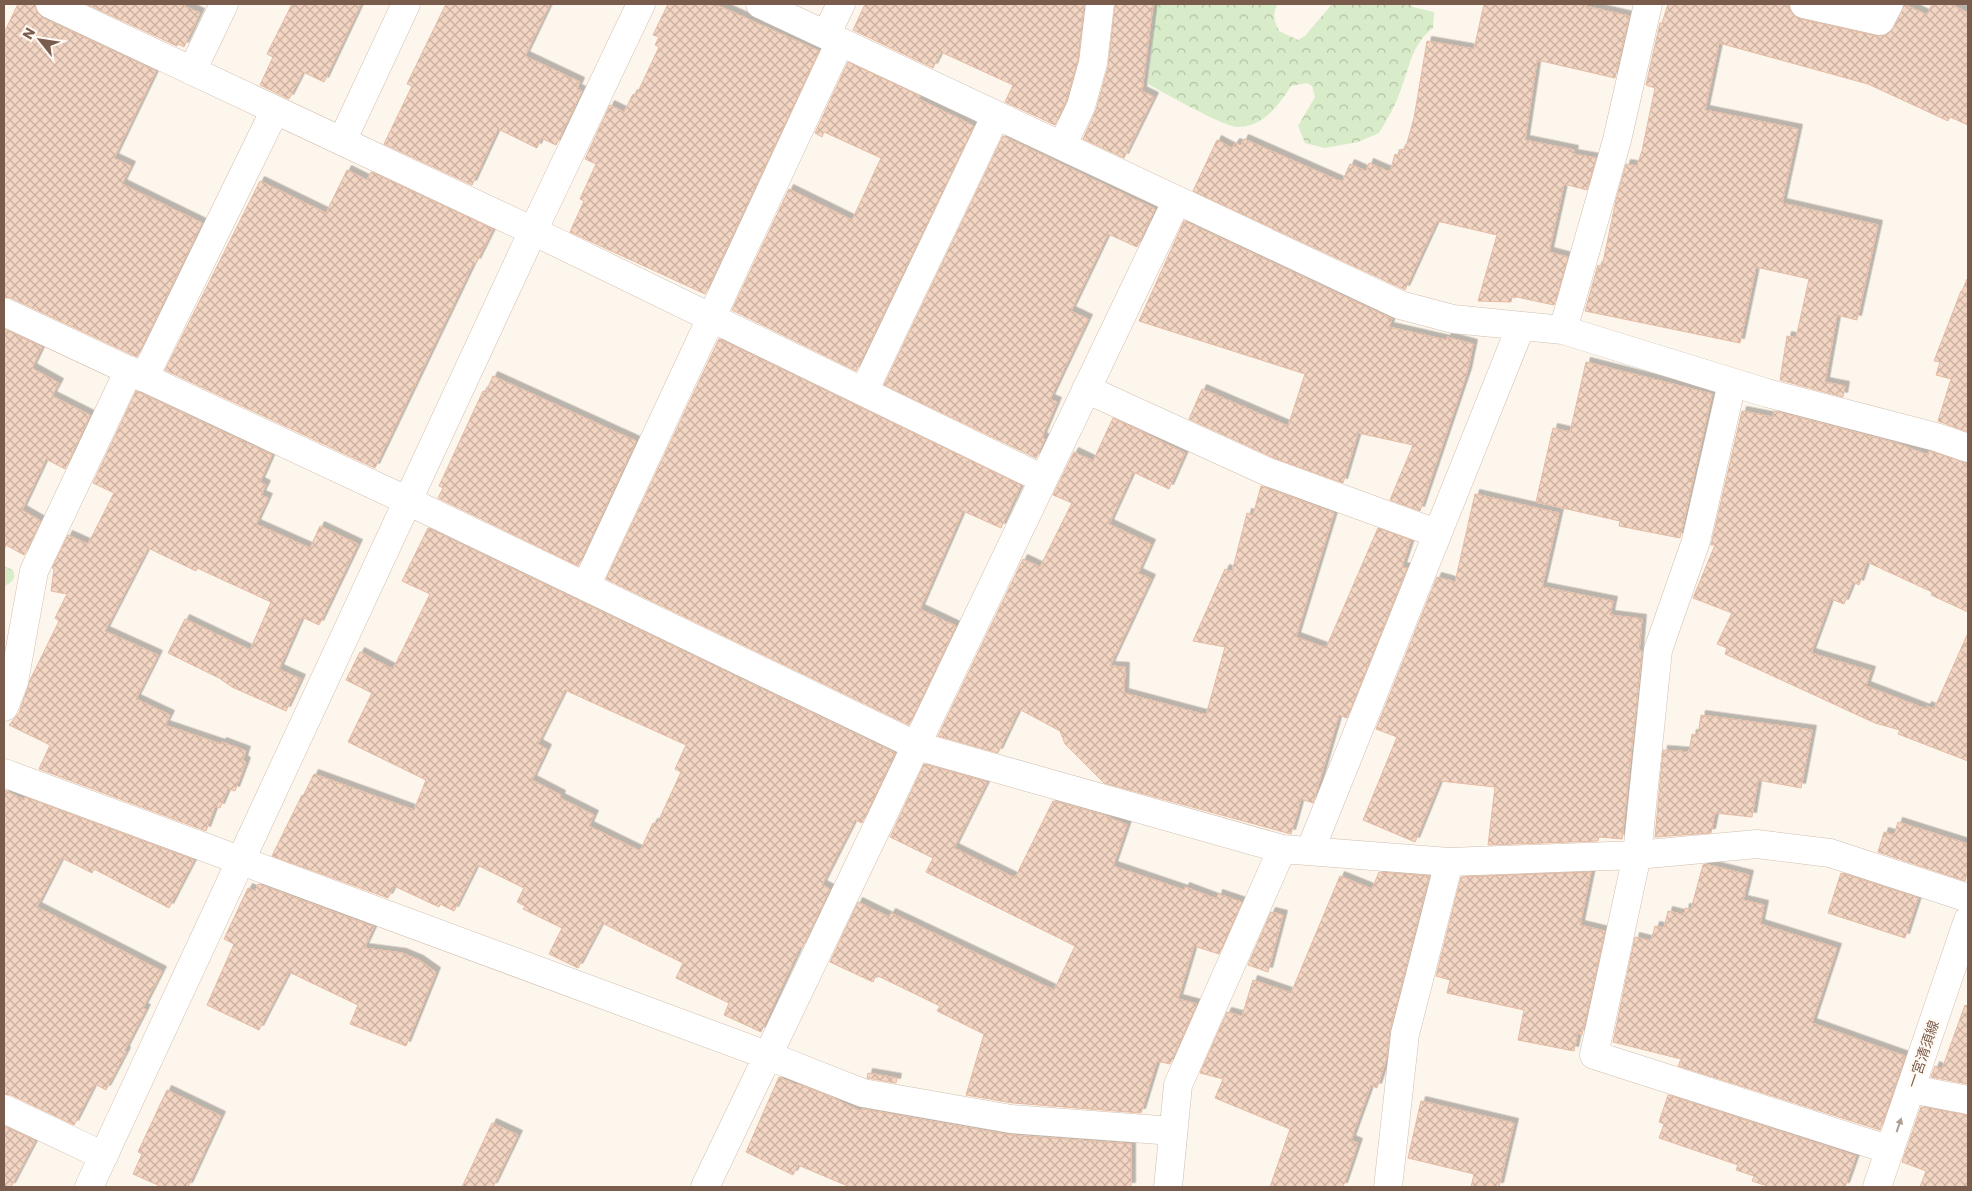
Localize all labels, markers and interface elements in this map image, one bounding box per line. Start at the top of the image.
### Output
north arrow [15,15,65,65]
text: N [17,24,40,43]
street label: 一宮清須線 [1902,1018,1944,1090]
one-way arrow [1896,1117,1903,1132]

